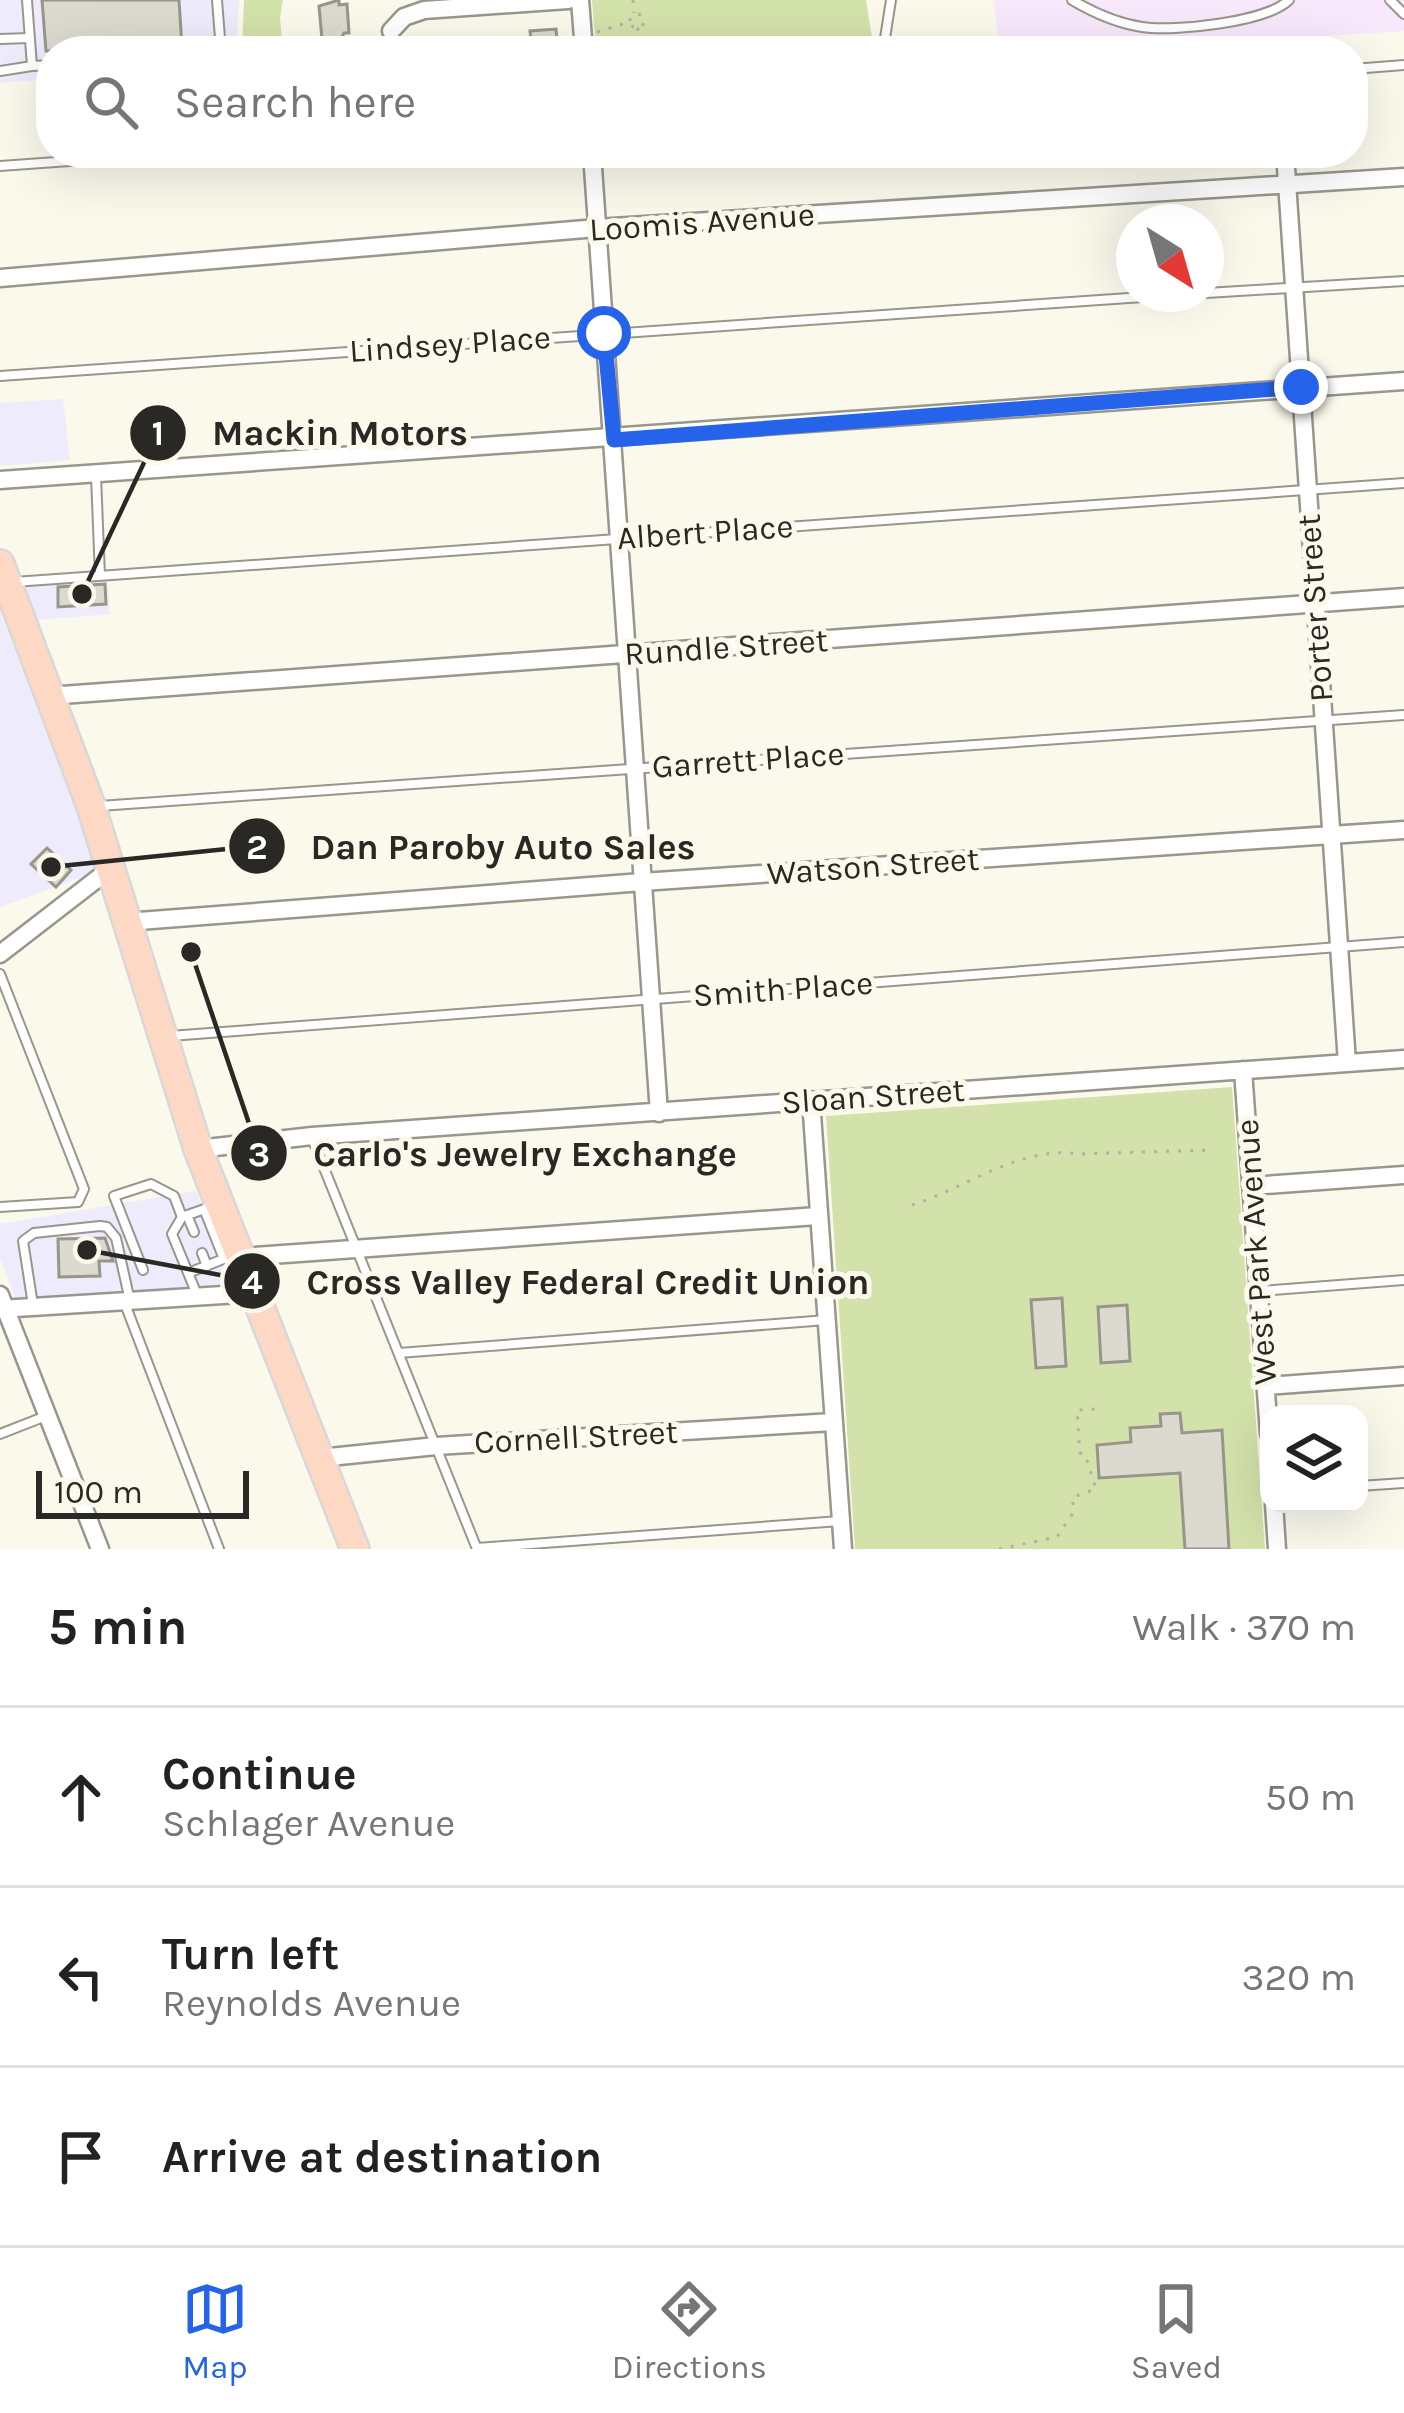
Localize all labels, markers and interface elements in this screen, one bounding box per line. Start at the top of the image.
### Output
search box [36,36,1368,168]
icon: search [78,69,144,135]
text: Search here [174,76,416,128]
street label: Loomis Avenue [588,195,816,249]
north arrow [1116,204,1224,312]
route start [577,306,631,360]
street label: Lindsey Place [348,318,552,370]
route end [1274,360,1328,414]
callout: Mackin Motors [128,397,492,469]
text: 1 [152,412,164,454]
text: Mackin Motors [212,412,468,454]
street label: Albert Place [616,507,794,557]
street label: Porter Street [1289,513,1341,703]
street label: Rundle Street [623,621,829,673]
street label: Garrett Place [651,734,845,786]
callout: Dan Paroby Auto Sales [227,810,719,882]
text: 2 [246,826,268,868]
text: Dan Paroby Auto Sales [311,826,695,869]
street label: Watson Street [766,840,980,892]
street label: Smith Place [692,964,874,1014]
street label: Sloan Street [780,1071,966,1121]
callout: Carlo's Jewelry Exchange [229,1117,761,1189]
street label: West Park Avenue [1228,1118,1284,1386]
text: 3 [248,1133,270,1175]
text: Carlo's Jewelry Exchange [313,1133,737,1176]
callout: Cross Valley Federal Credit Union [222,1245,893,1317]
text: 4 [241,1261,263,1303]
text: Cross Valley Federal Credit Union [306,1261,870,1304]
map controls [1260,1405,1368,1513]
button: layers [1260,1405,1368,1513]
street label: Cornell Street [473,1413,679,1461]
scale bar [36,1465,249,1518]
text: 100 m [54,1473,143,1511]
text: 5 min [48,1597,188,1657]
text: Walk · 370 m [1132,1604,1356,1650]
text: Continue [162,1748,357,1800]
icon: ahead [48,1764,114,1830]
text: 50 m [1265,1774,1356,1820]
text: Schlager Avenue [162,1800,455,1846]
text: Turn left [162,1928,339,1980]
icon: left [48,1944,114,2010]
text: 320 m [1241,1954,1356,2000]
text: Reynolds Avenue [162,1980,461,2026]
icon: arrive [48,2124,114,2190]
text: Arrive at destination [162,2131,602,2183]
tab: Map [182,2276,248,2386]
tab: Directions [612,2276,767,2386]
tab: Saved [1131,2276,1222,2386]

